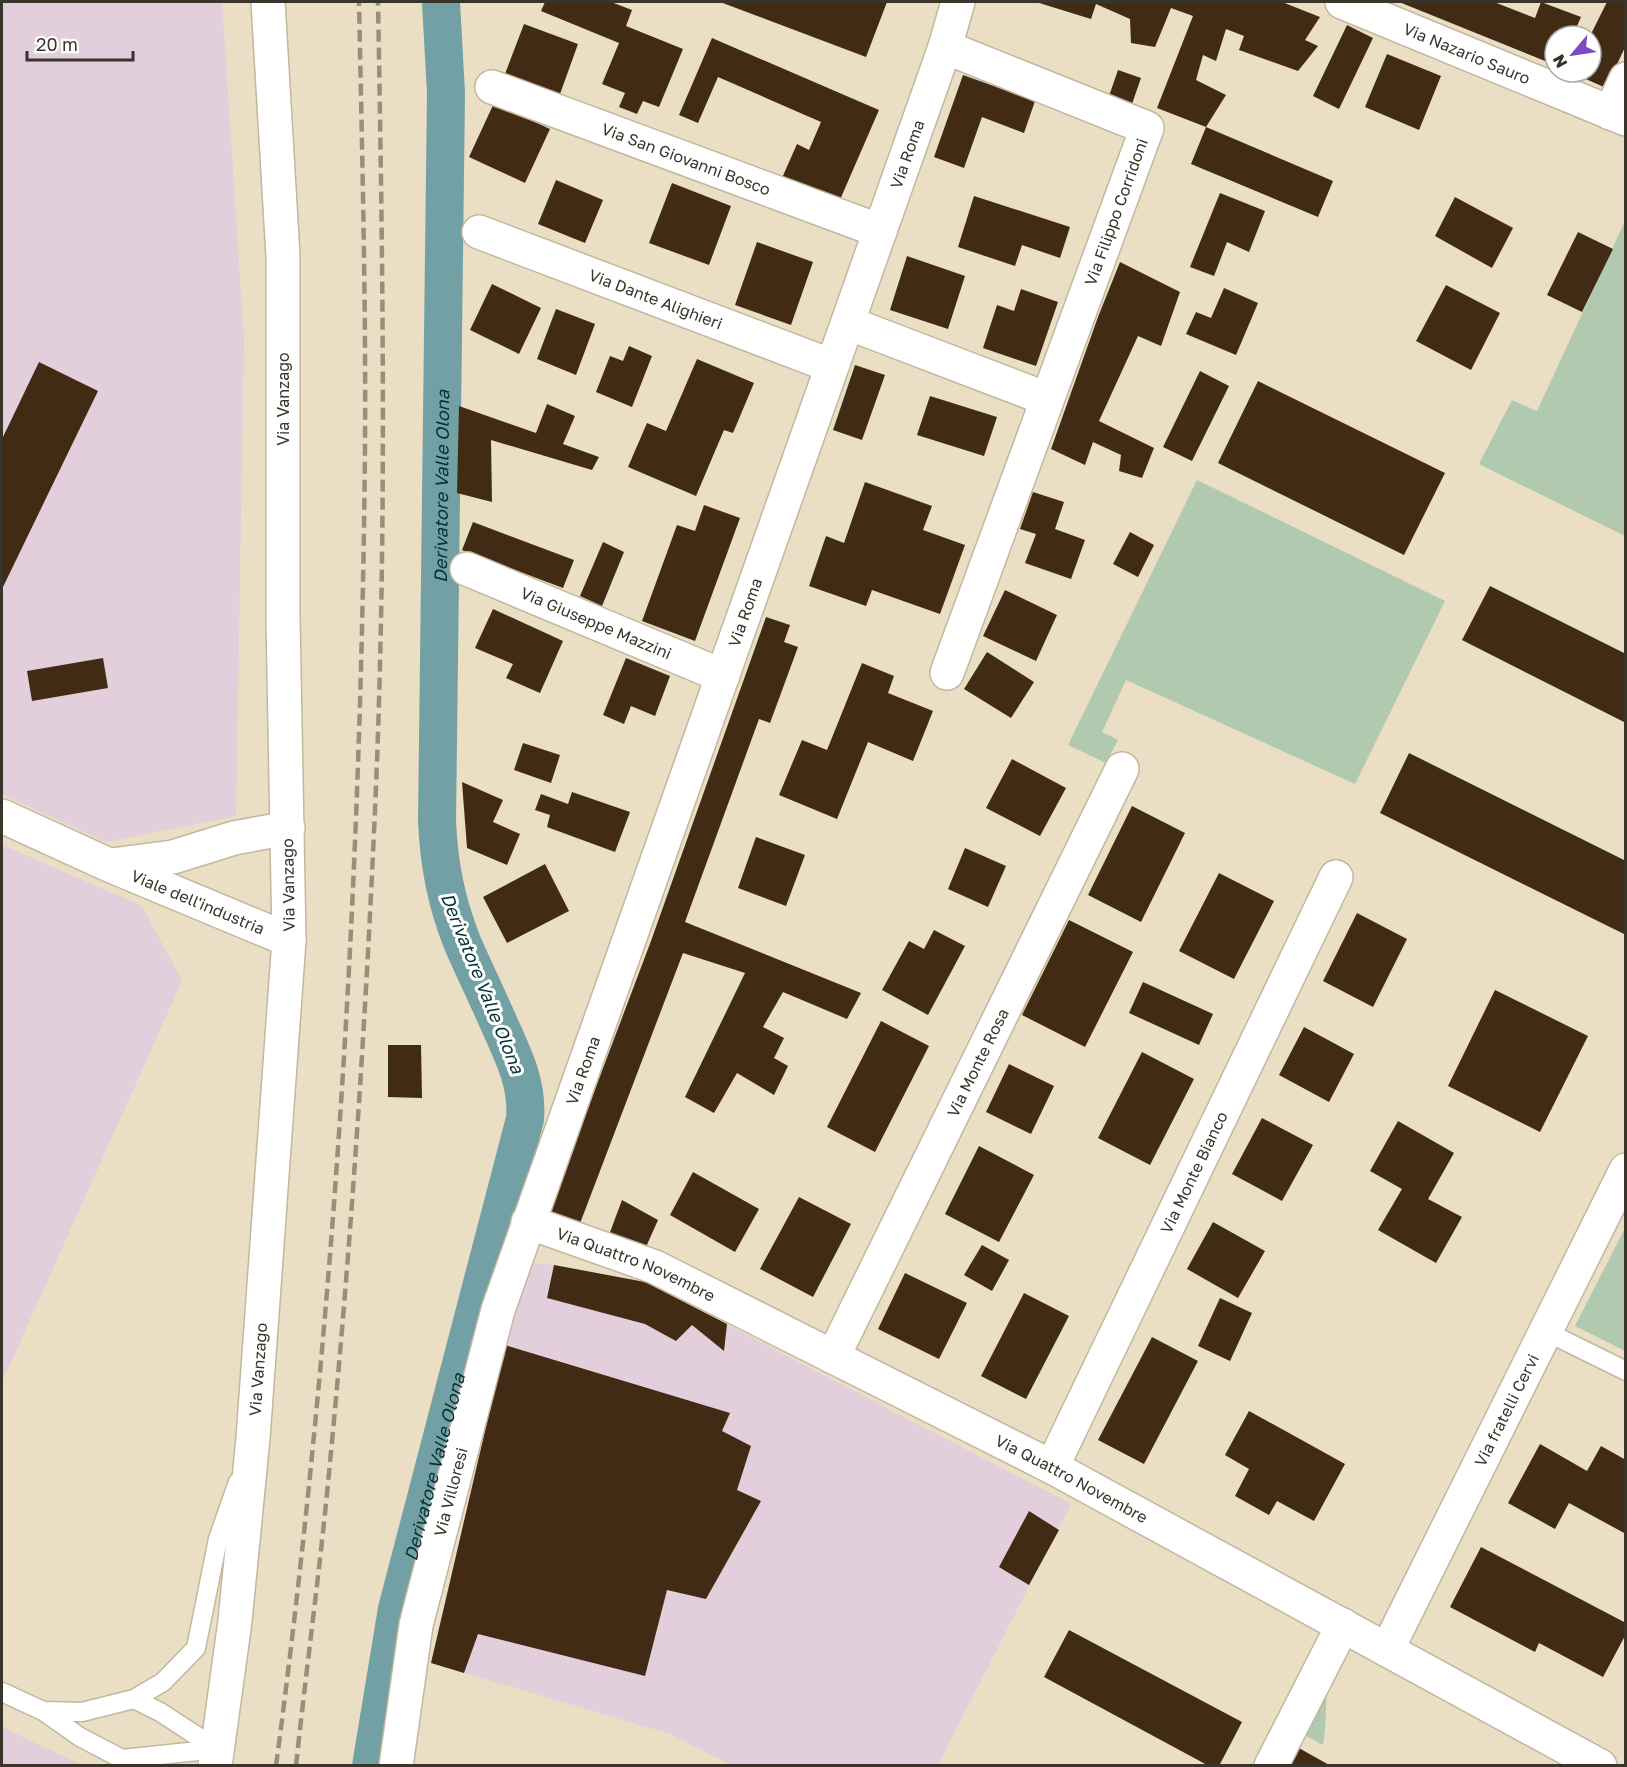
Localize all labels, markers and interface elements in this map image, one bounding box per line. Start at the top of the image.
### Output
street label: Via Nazario Sauro [1400,18,1533,88]
scale bar [27,24,134,62]
north arrow [1543,24,1603,84]
text: 20 m [36,33,78,55]
text: N [1548,51,1572,71]
street label: Via Roma [886,117,928,191]
street label: Via San Giovanni Bosco [599,119,773,200]
street label: Via Filippo Corridoni [1080,136,1152,288]
street label: Via Dante Alighieri [586,265,725,334]
street label: Via Vanzago [273,352,293,446]
water label: Derivatore Valle Olona [429,389,453,583]
street label: Via Roma [724,575,766,649]
street label: Via Giuseppe Mazzini [518,583,675,663]
street label: Via Vanzago [277,838,299,932]
street label: Viale dell'industria [128,865,268,939]
water label: Derivatore Valle Olona [437,890,530,1077]
street label: Via Monte Rosa [943,1005,1013,1120]
street label: Via Roma [561,1033,604,1108]
street label: Via Monte Bianco [1156,1108,1232,1237]
street label: Via Quattro Novembre [554,1223,719,1306]
street label: Via Vanzago [245,1322,271,1417]
street label: Via fratelli Cervi [1470,1350,1543,1470]
water label: Derivatore Valle Olona [399,1370,469,1563]
street label: Via Quattro Novembre [992,1430,1151,1527]
street label: Via Villoresi [430,1445,472,1538]

